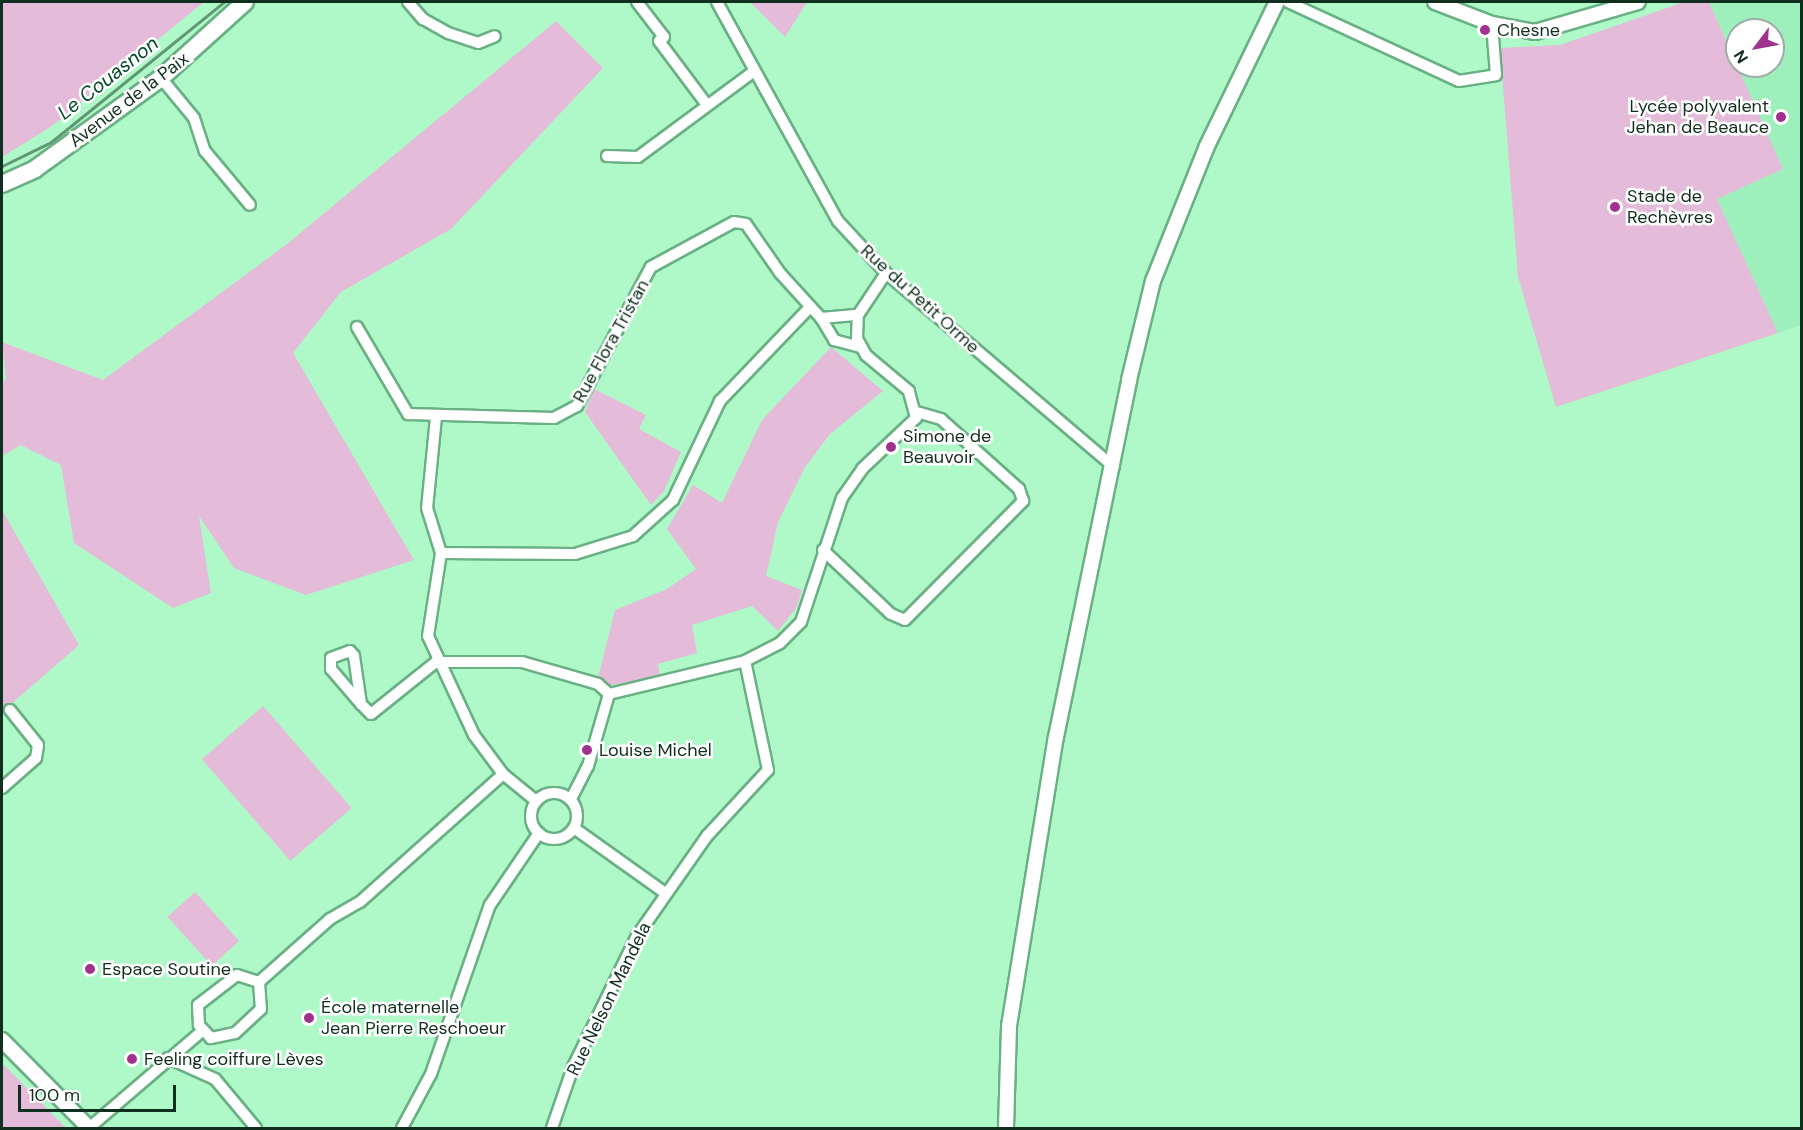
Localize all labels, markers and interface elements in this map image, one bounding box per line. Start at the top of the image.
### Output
north arrow [1725,18,1785,78]
place label: Chesne [1497,19,1560,41]
marker: Chesne [1478,23,1492,37]
water label: Le Couasnon [53,31,163,125]
text: N [1729,46,1753,67]
street label: Avenue de la Paix [65,48,193,152]
place label: Lycée polyvalent Jehan de Beauce [1626,96,1769,138]
marker: Lycée polyvalent Jehan de Beauce [1774,110,1788,124]
place label: Stade de Rechèvres [1627,186,1713,228]
marker: Stade de Rechèvres [1608,200,1622,214]
street label: Rue du Petit Orme [856,240,984,358]
street label: Rue Flora Tristan [568,276,654,406]
place label: Simone de Beauvoir [903,426,991,468]
marker: Simone de Beauvoir [884,440,898,454]
place label: Louise Michel [599,739,712,761]
marker: Louise Michel [580,743,594,757]
street label: Rue Nelson Mandela [562,919,656,1079]
place label: Espace Soutine [102,958,231,980]
marker: Espace Soutine [83,962,97,976]
place label: École maternelle Jean Pierre Reschoeur [321,997,506,1040]
marker: École maternelle Jean Pierre Reschoeur [302,1011,316,1025]
place label: Feeling coiffure Lèves [144,1048,324,1070]
marker: Feeling coiffure Lèves [125,1052,139,1066]
scale bar [21,1073,178,1111]
text: 100 m [29,1083,80,1107]

